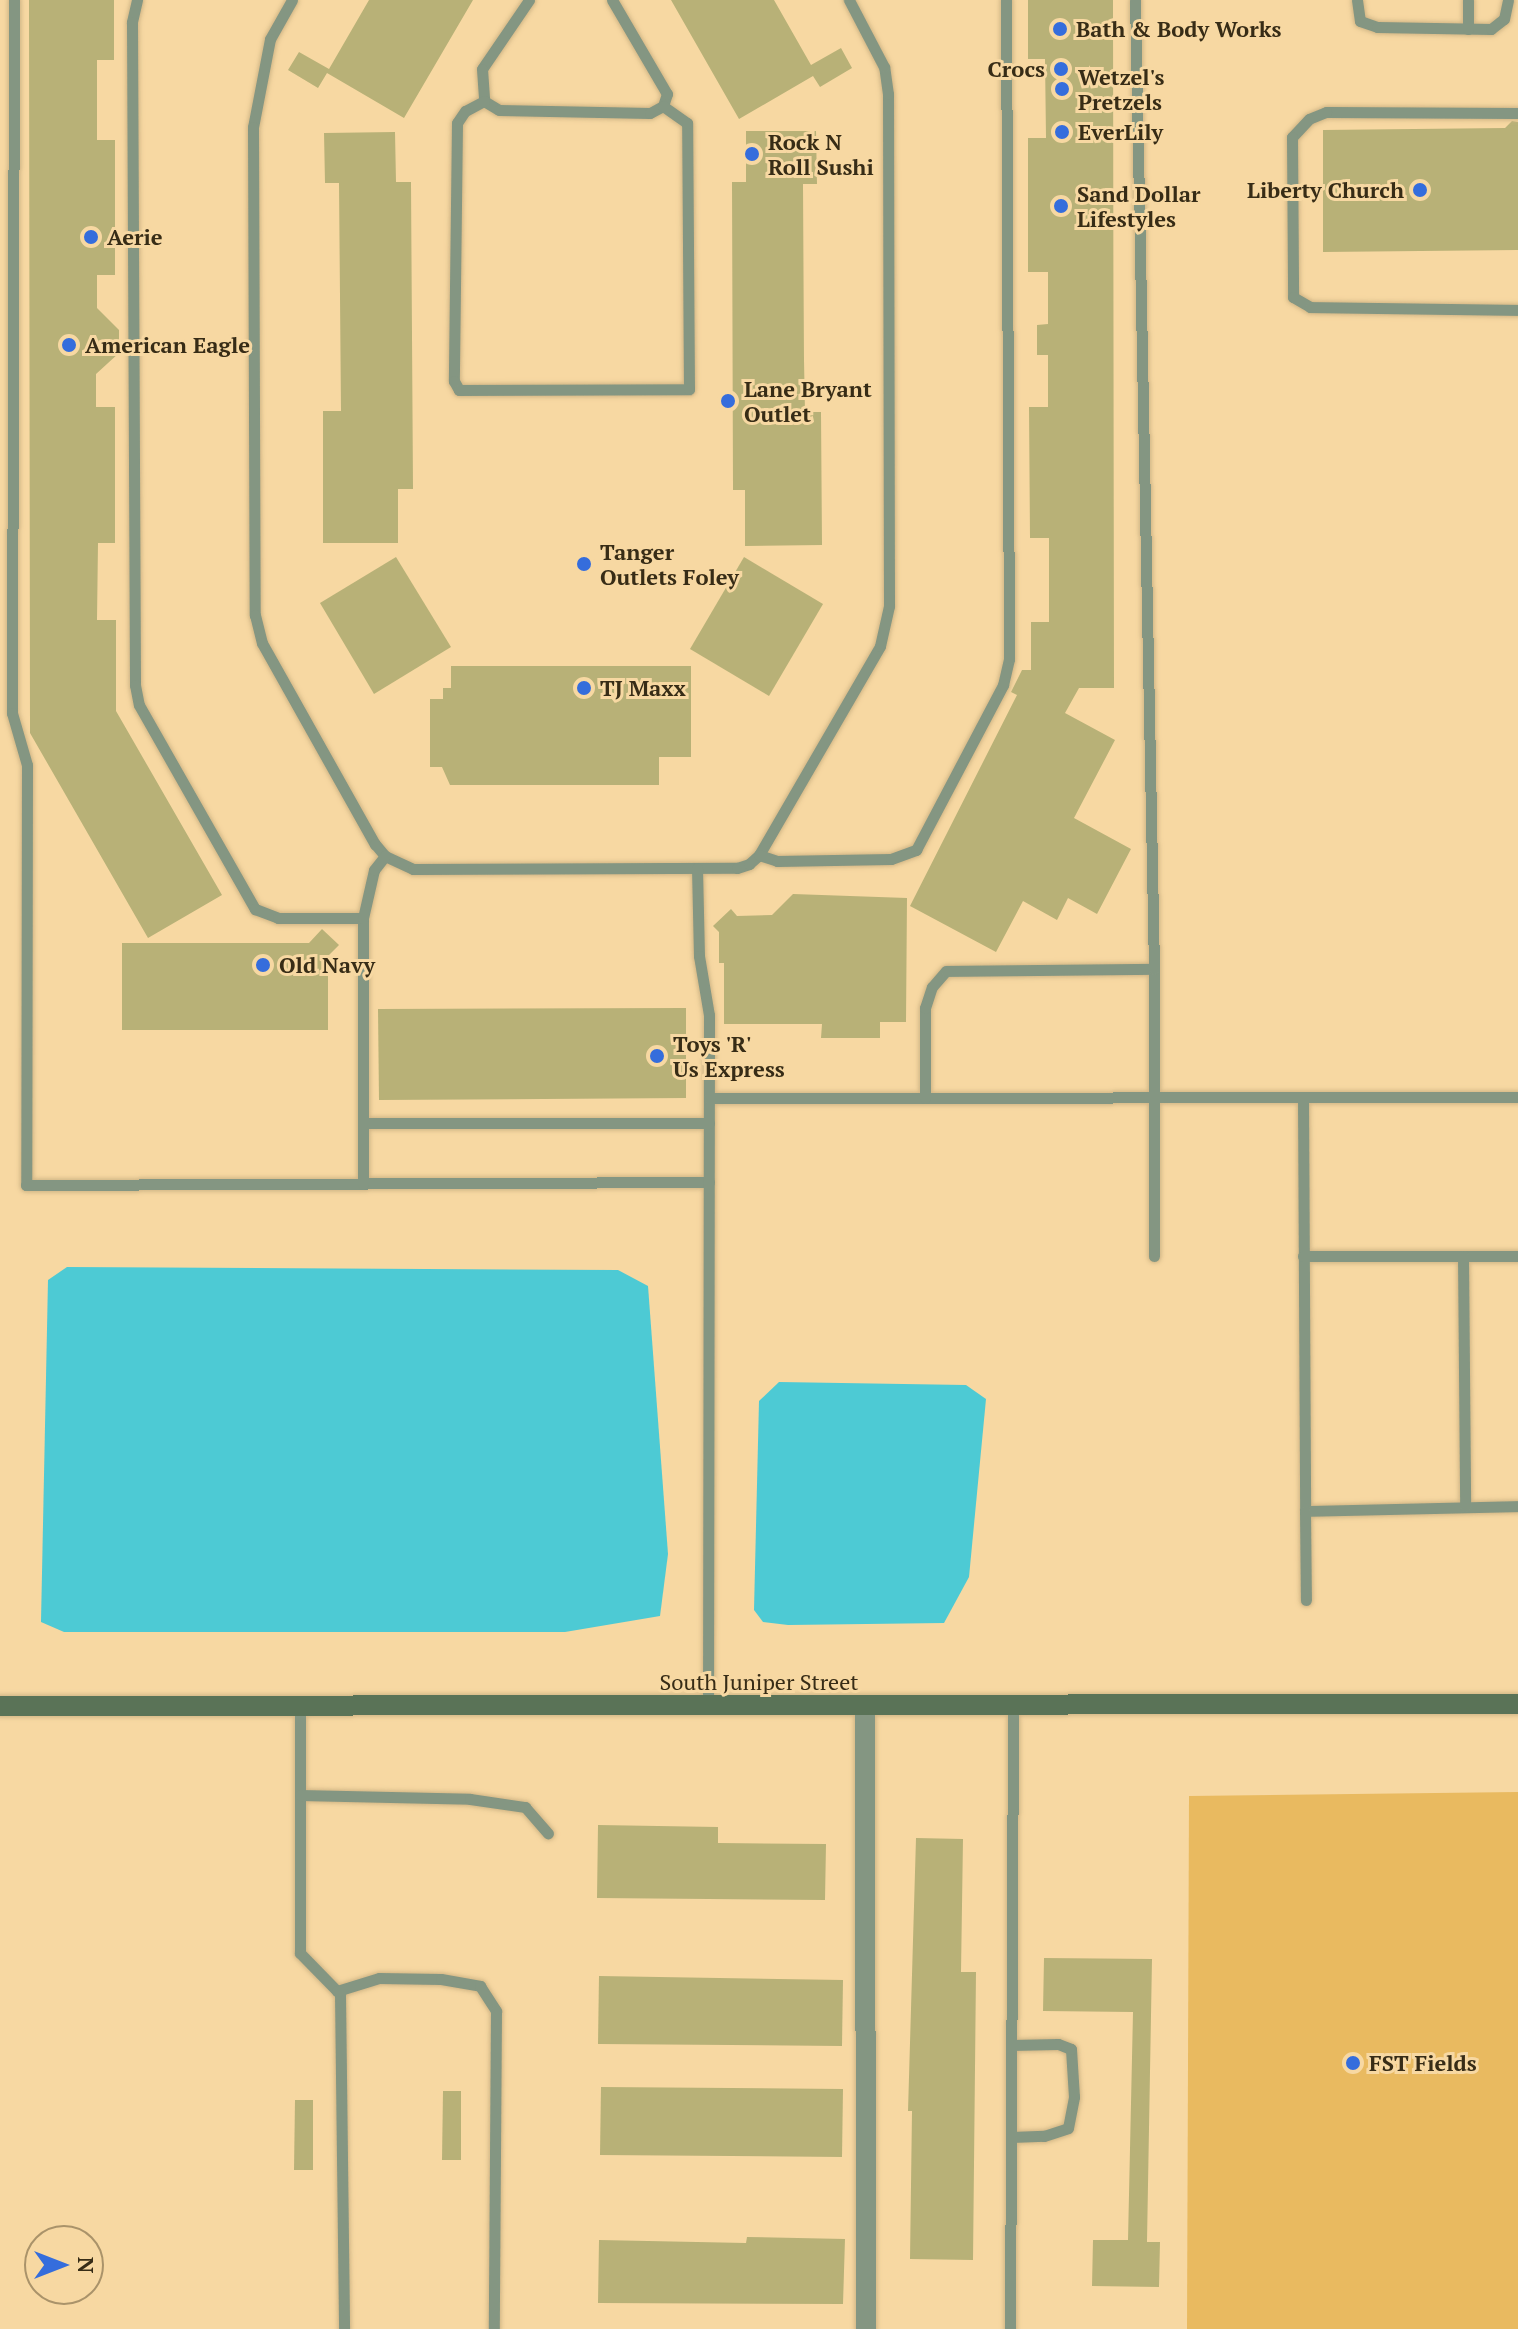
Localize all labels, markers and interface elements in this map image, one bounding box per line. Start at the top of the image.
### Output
place label: Bath & Body Works [1076,16,1281,42]
marker: Bath & Body Works [1051,20,1069,38]
place label: Crocs [988,56,1045,82]
marker: Crocs [1052,60,1070,78]
place label: Wetzel's Pretzels [1078,63,1165,114]
marker: Wetzel's Pretzels [1053,80,1071,98]
place label: EverLily [1078,119,1163,145]
marker: EverLily [1053,123,1071,141]
place label: Rock N Roll Sushi [768,128,874,180]
marker: Rock N Roll Sushi [743,145,761,163]
place label: Liberty Church [1247,177,1404,203]
place label: Sand Dollar Lifestyles [1077,180,1200,232]
marker: Liberty Church [1411,181,1429,199]
marker: Sand Dollar Lifestyles [1052,197,1070,215]
place label: Aerie [107,224,163,250]
marker: Aerie [82,228,100,246]
place label: American Eagle [85,332,250,358]
marker: American Eagle [60,336,78,354]
place label: Lane Bryant Outlet [744,375,872,426]
marker: Lane Bryant Outlet [719,392,737,410]
place label: Tanger Outlets Foley [600,538,739,590]
marker: Tanger Outlets Foley [575,555,593,573]
place label: TJ Maxx [600,675,686,701]
marker: TJ Maxx [575,679,593,697]
place label: Old Navy [279,952,375,978]
marker: Old Navy [254,956,272,974]
place label: Toys 'R' Us Express [673,1030,785,1082]
marker: Toys 'R' Us Express [648,1047,666,1065]
street label: South Juniper Street [660,1669,858,1695]
place label: FST Fields [1369,2050,1477,2076]
marker: FST Fields [1344,2054,1362,2072]
north arrow [24,2225,104,2305]
text: N [72,2257,101,2273]

